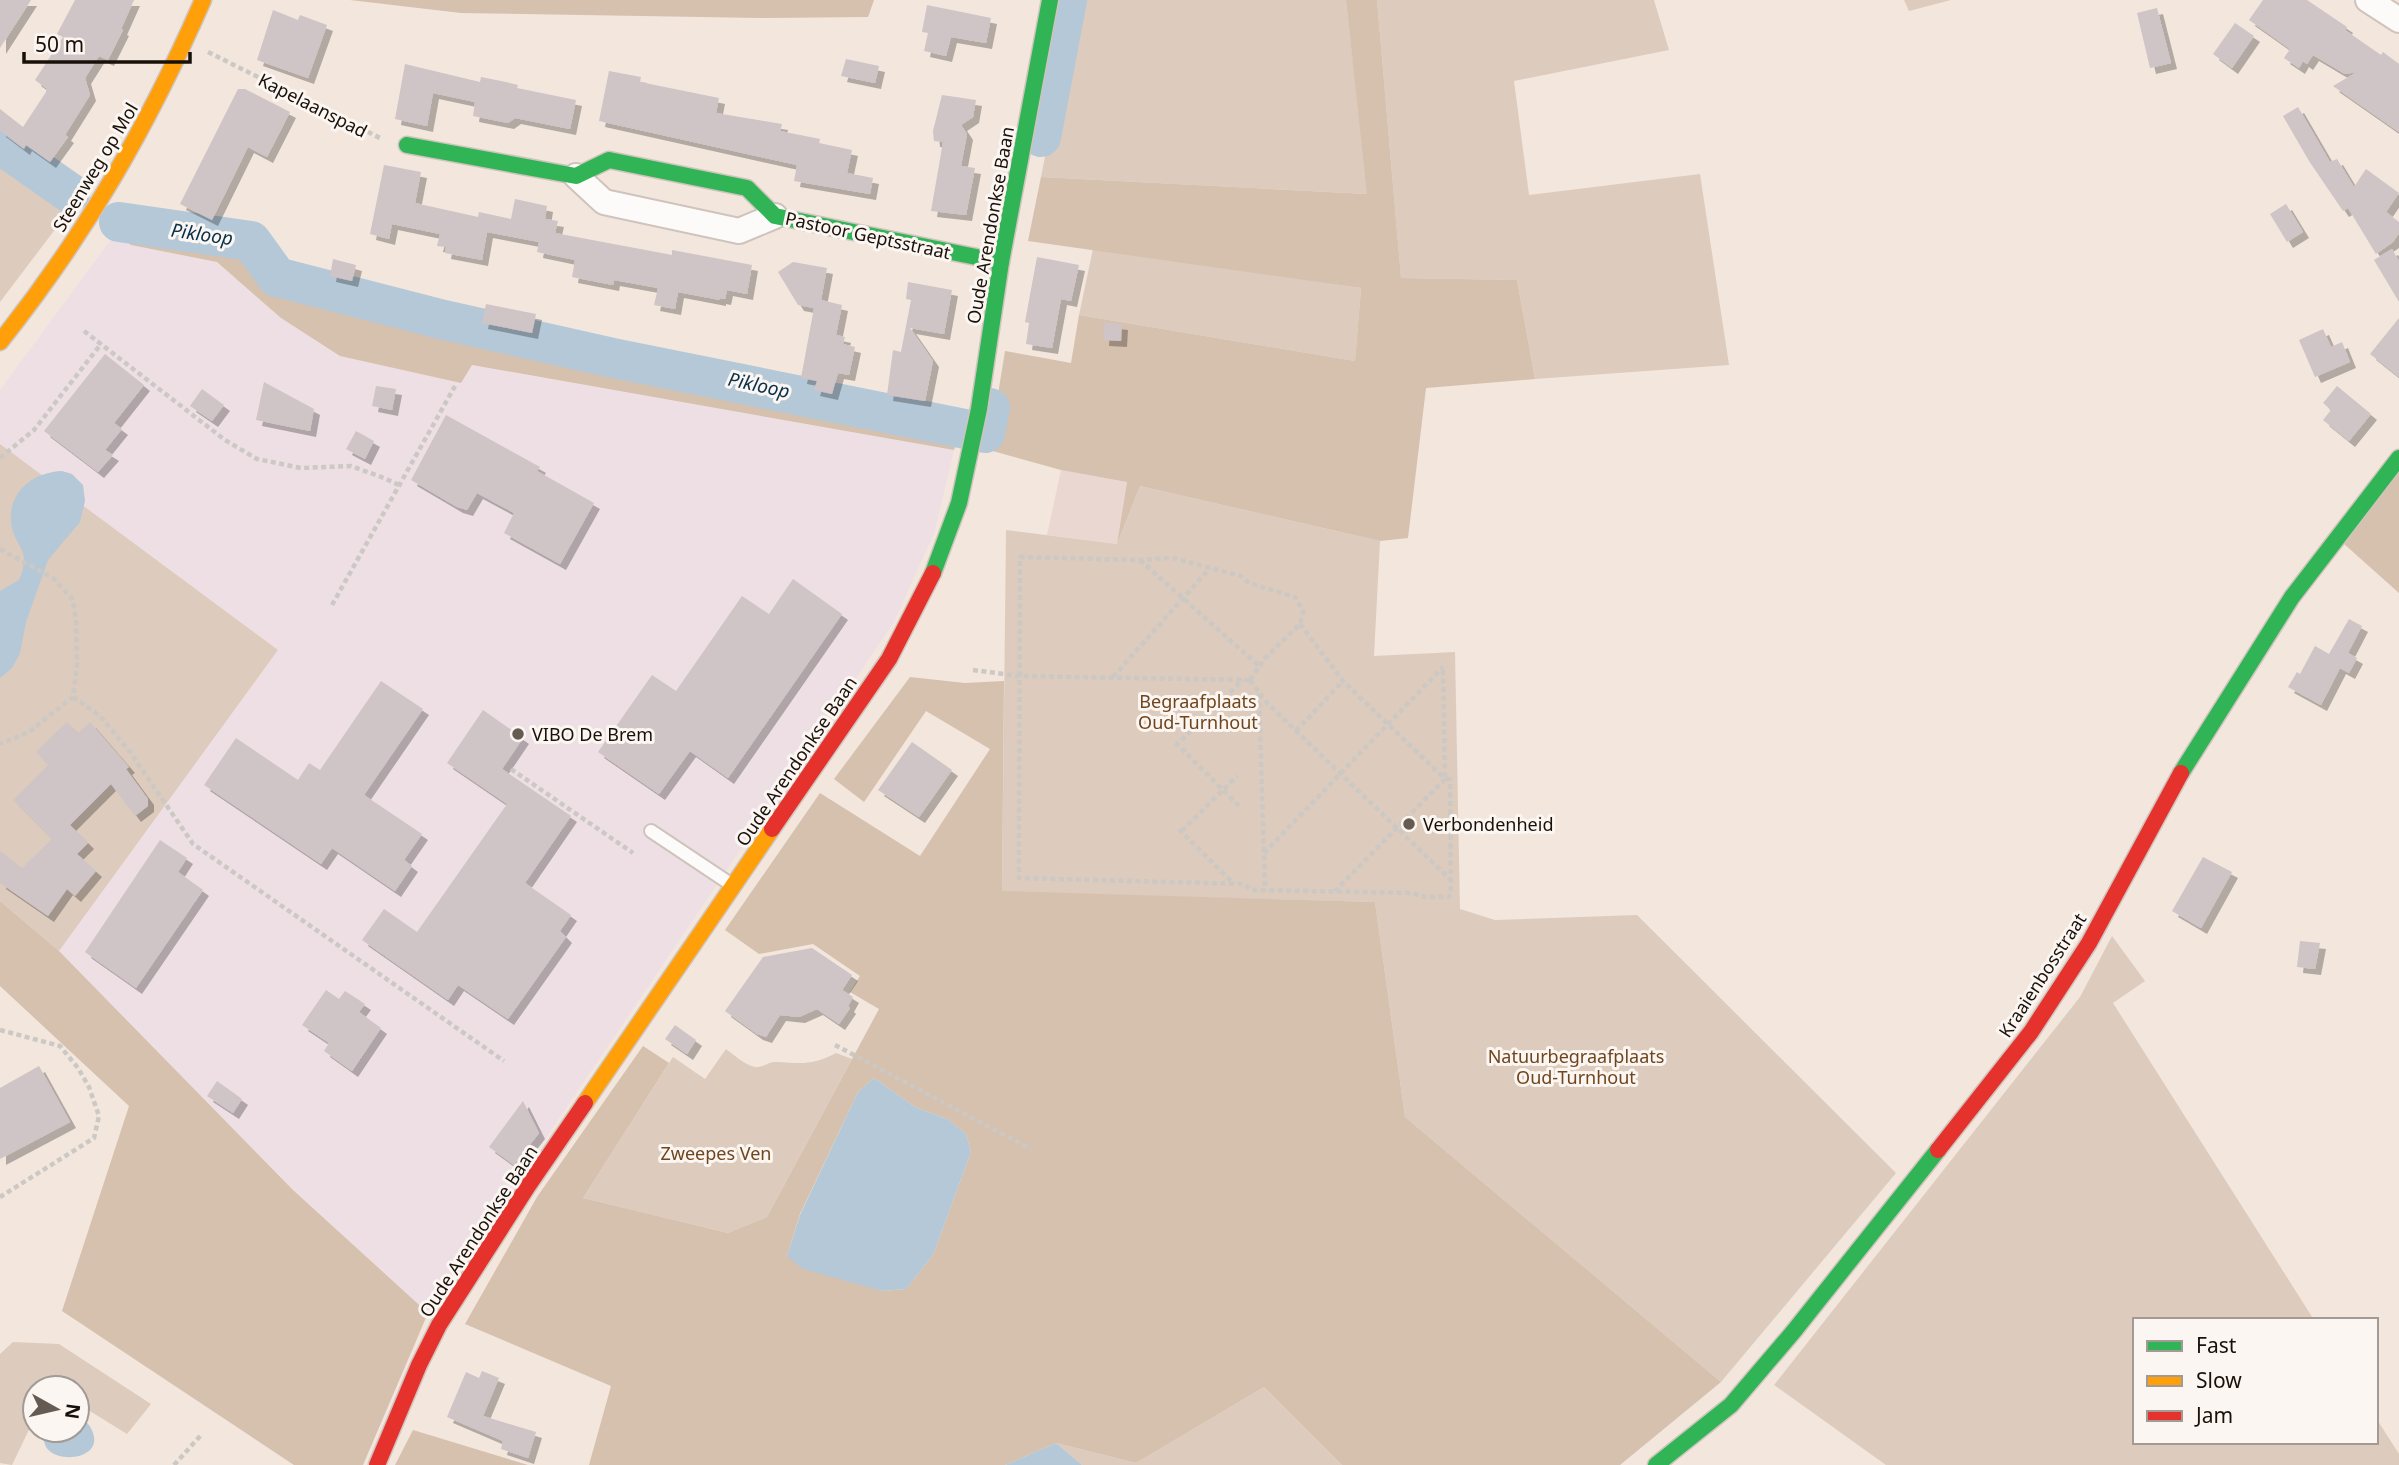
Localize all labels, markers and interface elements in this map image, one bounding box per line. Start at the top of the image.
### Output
scale bar [24,21,191,65]
text: 50 m [35,30,84,58]
street label: Kapelaanspad [254,67,372,143]
street label: Steenweg op Mol [47,98,143,236]
street label: Oude Arendonkse Baan [961,124,1019,326]
street label: Pastoor Geptsstraat [783,206,953,264]
water label: Pikloop [169,217,235,251]
water label: Pikloop [726,366,792,404]
street label: Oude Arendonkse Baan [730,671,862,851]
park label: Begraafplaats Oud-Turnhout [1138,689,1258,734]
place label: VIBO De Brem [532,722,653,746]
marker: VIBO De Brem [510,726,526,742]
place label: Verbondenheid [1423,812,1553,836]
marker: Verbondenheid [1401,816,1417,832]
street label: Kraaienbosstraat [1993,908,2091,1042]
park label: Natuurbegraafplaats Oud-Turnhout [1488,1044,1664,1089]
street label: Oude Arendonkse Baan [413,1141,543,1321]
park label: Zweepes Ven [661,1141,772,1165]
legend [2133,1318,2378,1444]
text: Fast [2196,1331,2237,1359]
text: Slow [2196,1366,2242,1394]
north arrow [21,1374,91,1444]
text: Jam [2194,1401,2233,1429]
text: N [59,1402,87,1421]

